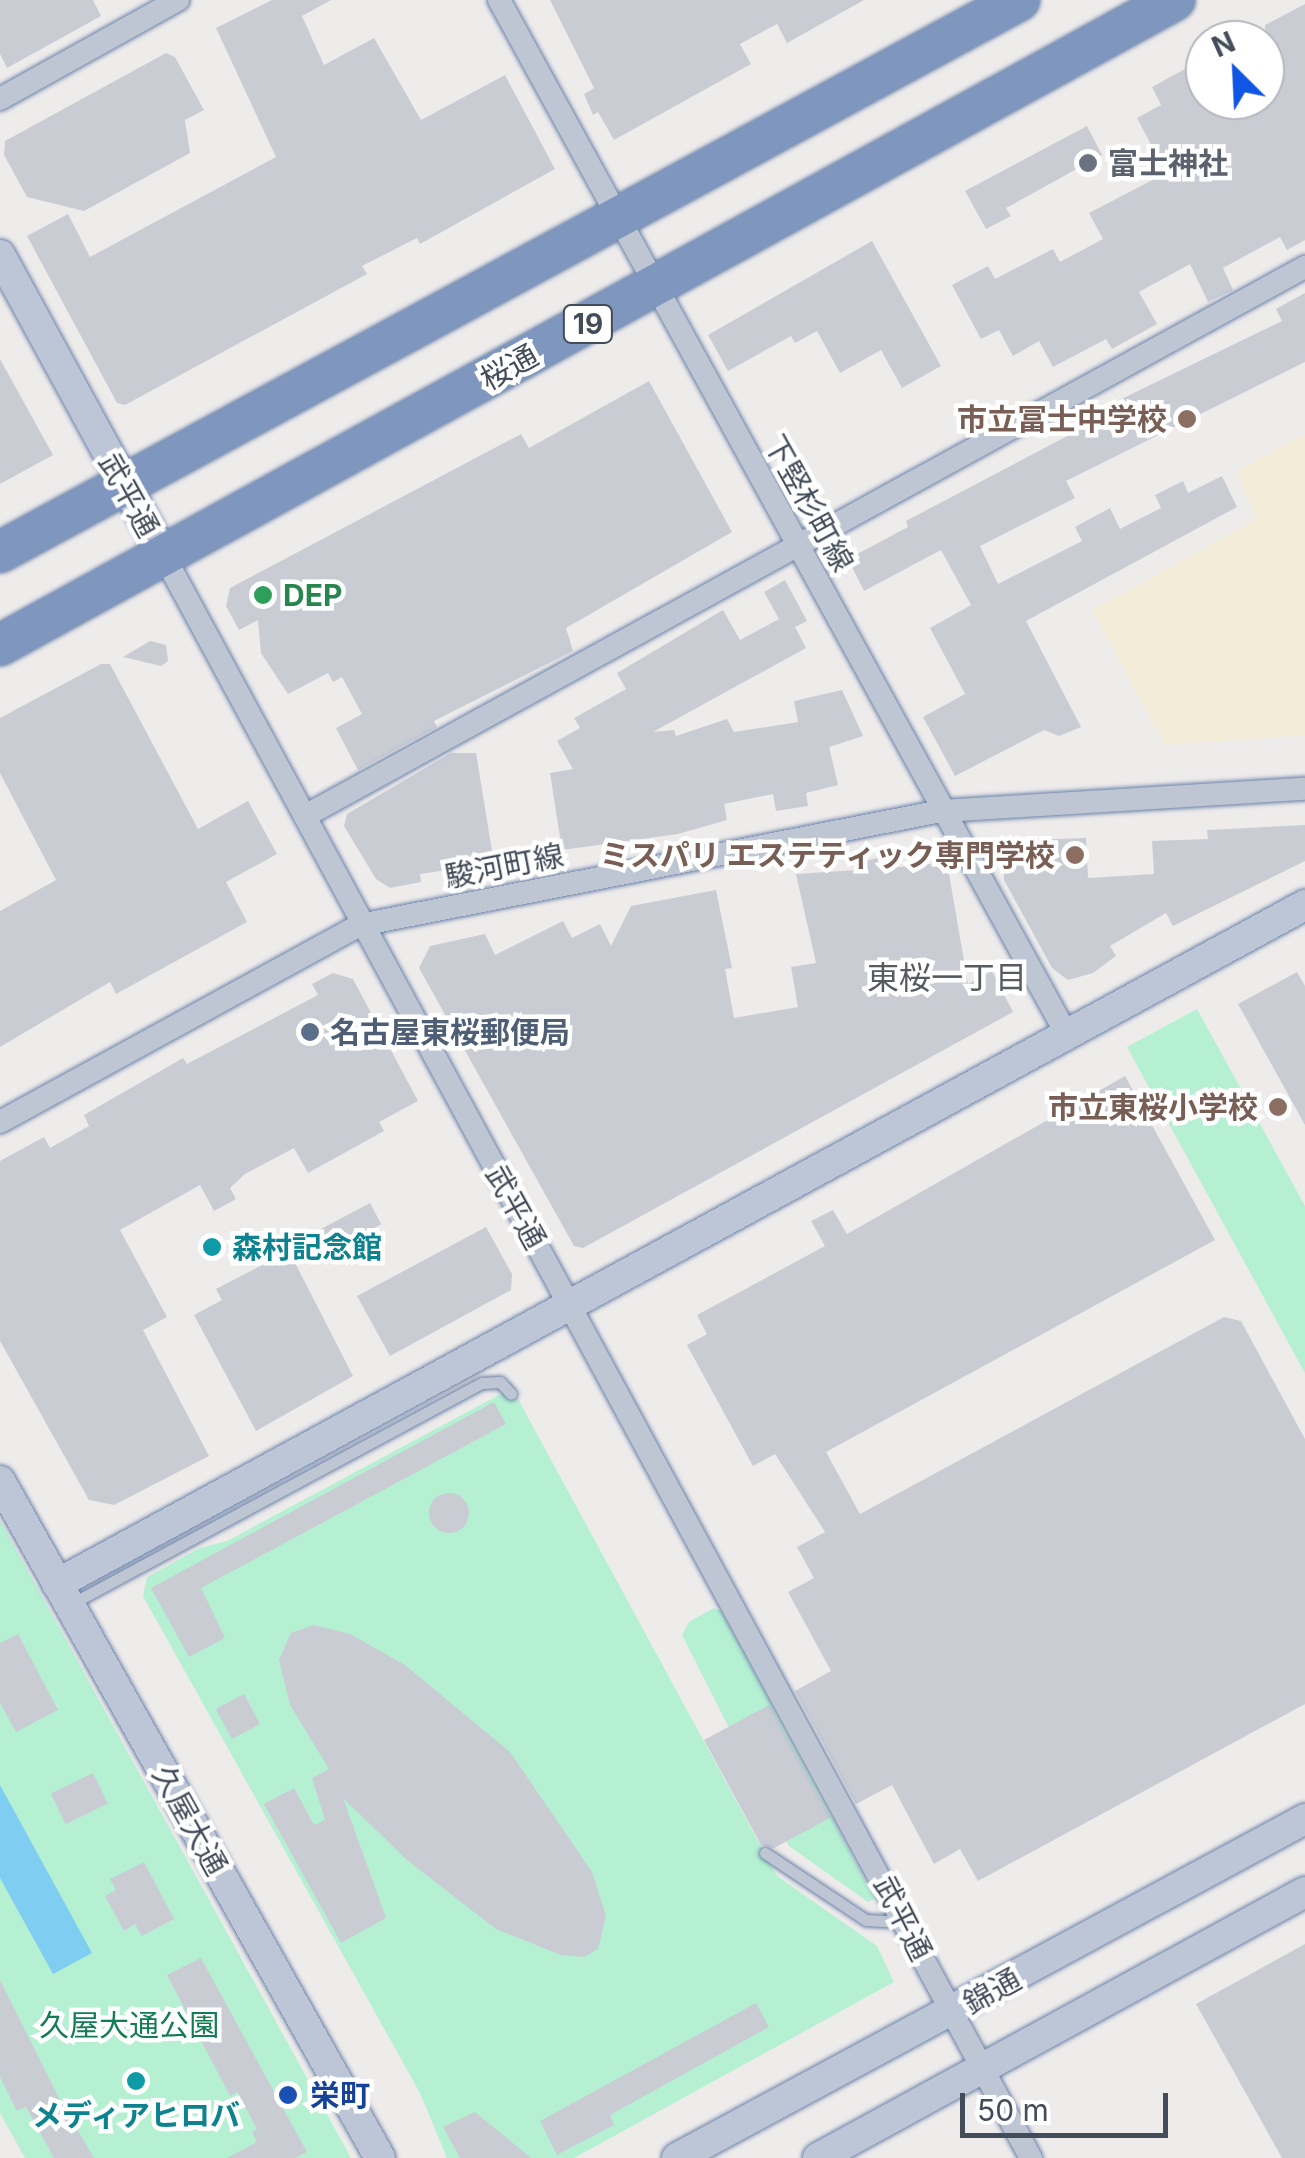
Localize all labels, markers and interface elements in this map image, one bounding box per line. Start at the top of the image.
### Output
north arrow [1185,20,1285,120]
text: N [1207,25,1240,64]
place label: 富士神社 [1108,145,1228,181]
marker: 富士神社 [1077,152,1099,174]
road number: 19 [560,301,616,347]
street label: 桜通 [474,337,544,397]
place label: 市立冨士中学校 [957,401,1167,437]
marker: 市立冨士中学校 [1176,408,1198,430]
street label: 下竪杉町線 [757,429,861,577]
street label: 武平通 [91,447,167,543]
place label: DEP [283,577,342,613]
marker: DEP [252,584,274,606]
street label: 駿河町線 [442,837,566,895]
place label: ミスパリ エステティック専門学校 [598,837,1055,873]
marker: ミスパリ エステティック専門学校 [1064,844,1086,866]
district label: 東桜一丁目 [867,959,1027,997]
place label: 名古屋東桜郵便局 [330,1014,570,1050]
marker: 名古屋東桜郵便局 [299,1021,321,1043]
place label: 市立東桜小学校 [1048,1089,1258,1125]
marker: 市立東桜小学校 [1267,1096,1289,1118]
street label: 武平通 [478,1159,554,1255]
place label: 森村記念館 [232,1229,382,1265]
marker: 森村記念館 [201,1236,223,1258]
street label: 久屋大通 [145,1759,235,1881]
street label: 武平通 [867,1870,939,1966]
street label: 錦通 [957,1961,1027,2021]
park label: 久屋大通公園 [39,2007,219,2043]
marker: メディアヒロバ [125,2070,147,2092]
scale bar [965,2073,1172,2135]
place label: 栄町 [310,2077,370,2113]
marker: 栄町 [275,2082,301,2108]
text: 50 m [977,2092,1049,2128]
place label: メディアヒロバ [31,2097,241,2133]

